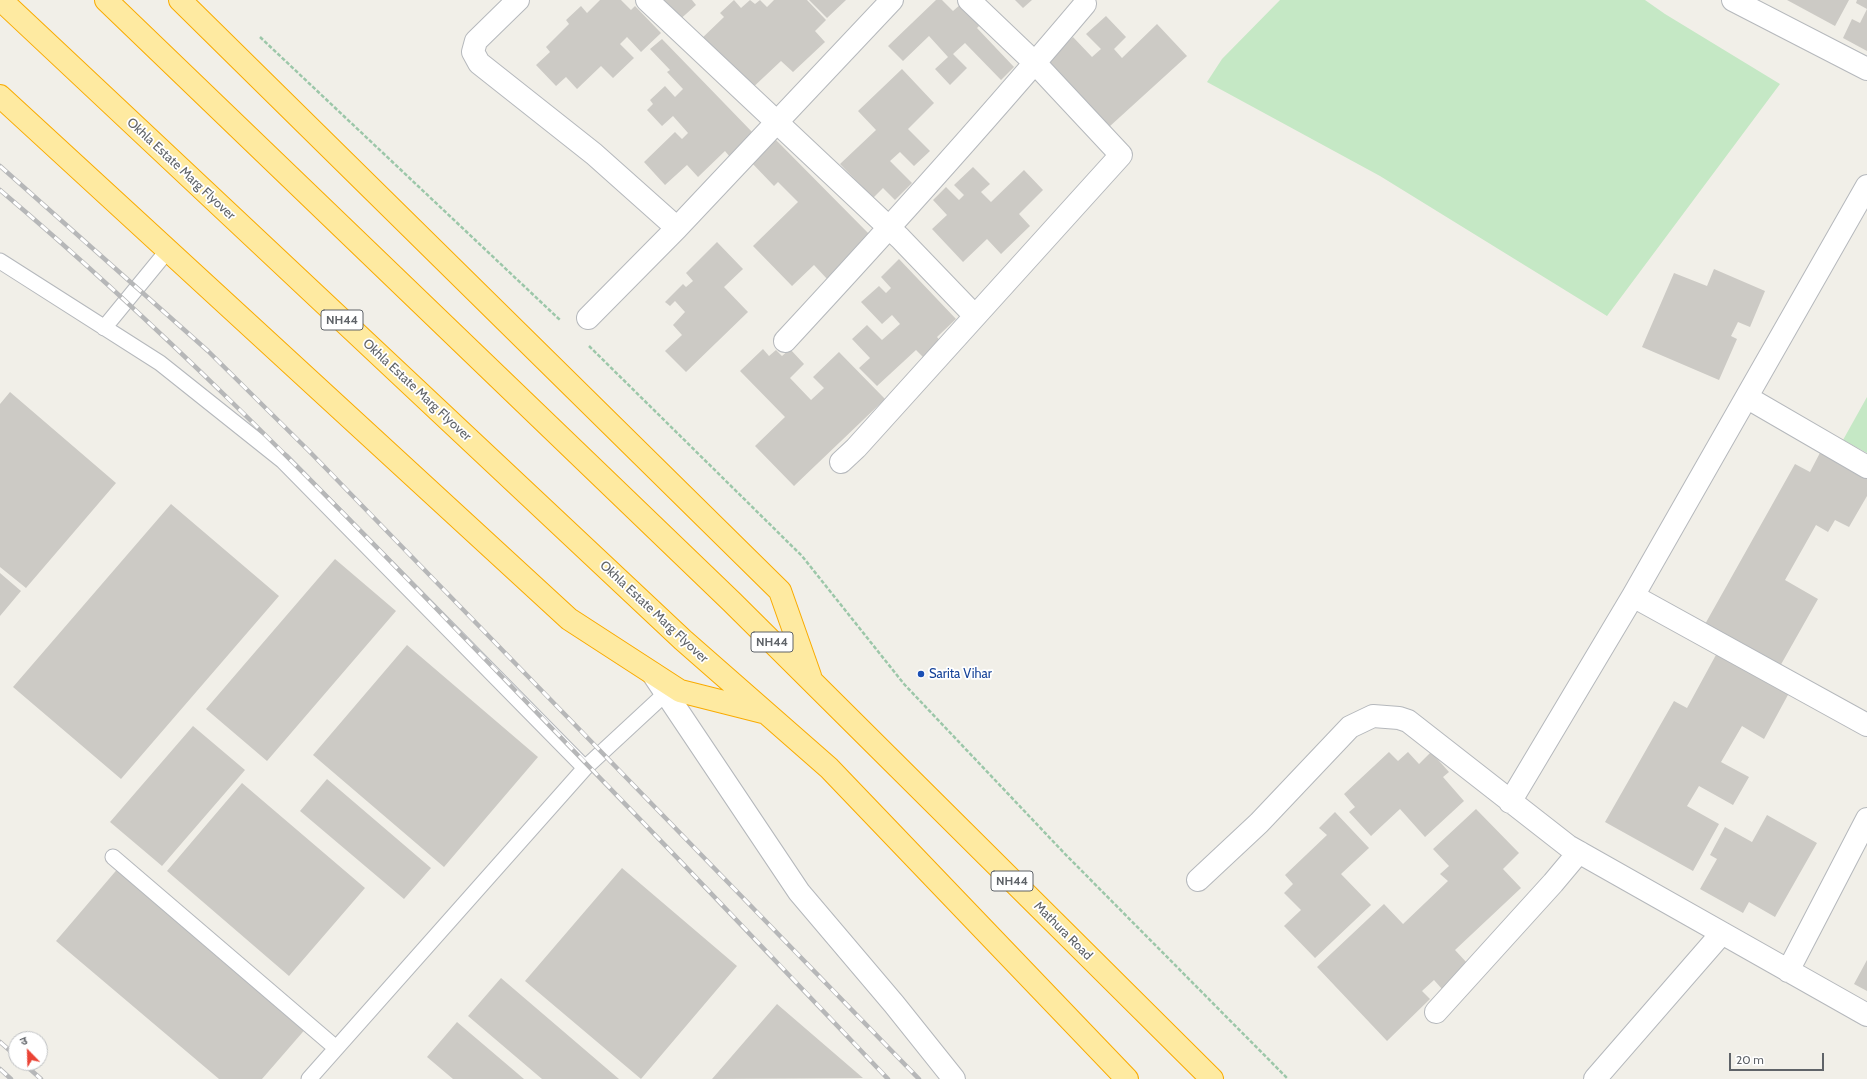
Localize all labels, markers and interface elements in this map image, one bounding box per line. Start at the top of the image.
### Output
street label: Okhla Estate Marg Flyover [124,115,238,223]
road number: NH44 [321,310,363,330]
street label: Okhla Estate Marg Flyover [360,336,474,444]
street label: Okhla Estate Marg Flyover [597,558,711,666]
road number: NH44 [751,632,793,652]
place label: Sarita Vihar [929,666,992,682]
marker: Sarita Vihar [916,669,926,679]
road number: NH44 [991,871,1033,891]
street label: Mathura Road [1031,899,1095,963]
north arrow [8,1031,48,1071]
text: उ [18,1033,29,1049]
scale bar [1731,1045,1826,1071]
text: 20 m [1736,1052,1764,1067]

